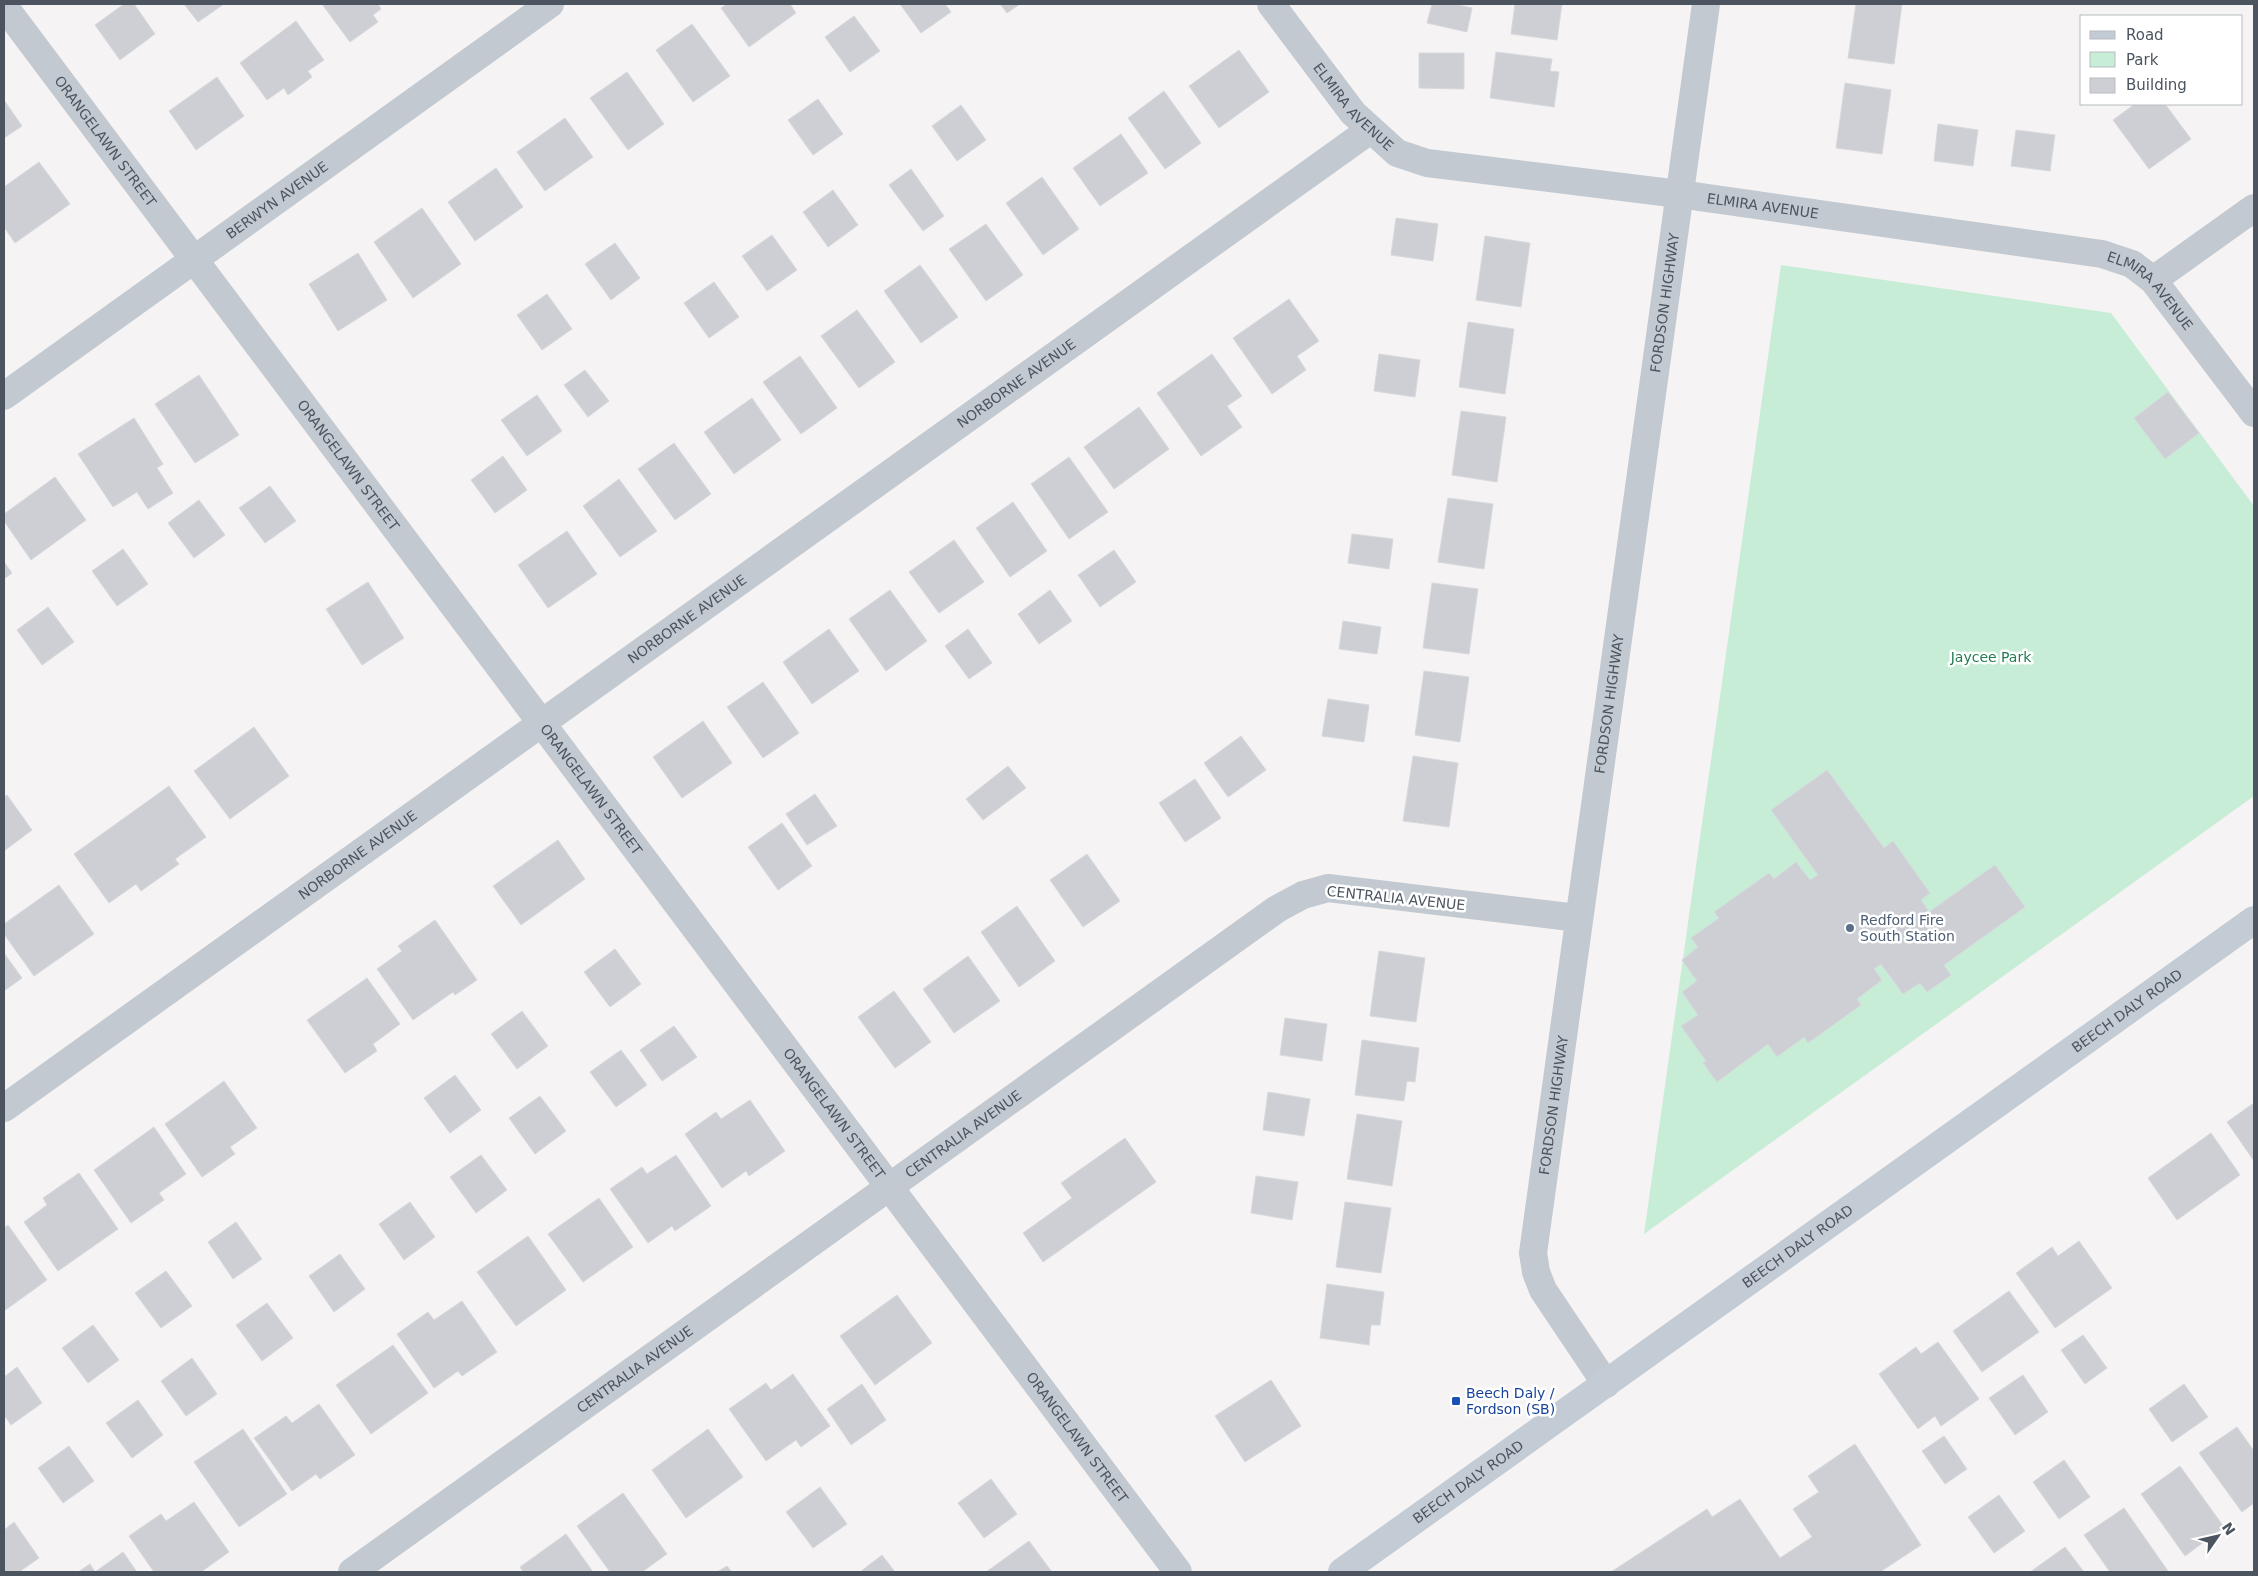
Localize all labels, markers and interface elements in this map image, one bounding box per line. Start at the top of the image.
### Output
legend [2080,15,2243,105]
text: Road [2126,26,2164,44]
text: Park [2126,51,2159,69]
street label: ELMIRA AVENUE [1310,60,1397,154]
street label: ORANGELAWN STREET [51,73,160,210]
text: Building [2126,76,2187,94]
street label: BERWYN AVENUE [223,158,331,242]
street label: ELMIRA AVENUE [1706,190,1820,222]
street label: FORDSON HIGHWAY [1647,232,1682,374]
street label: ELMIRA AVENUE [2105,248,2196,333]
street label: NORBORNE AVENUE [954,335,1079,431]
street label: ORANGELAWN STREET [294,397,403,534]
street label: NORBORNE AVENUE [625,571,749,667]
street label: FORDSON HIGHWAY [1591,633,1627,775]
park label: Jaycee Park [1950,649,2032,665]
street label: ORANGELAWN STREET [537,721,646,858]
street label: NORBORNE AVENUE [295,807,420,903]
street label: CENTRALIA AVENUE [1326,883,1466,913]
place label: Redford Fire South Station [1860,912,1955,944]
marker: Redford Fire South Station [1844,922,1856,934]
street label: BEECH DALY ROAD [2069,966,2185,1056]
street label: FORDSON HIGHWAY [1536,1034,1571,1176]
street label: ORANGELAWN STREET [780,1045,889,1182]
street label: CENTRALIA AVENUE [902,1087,1024,1181]
street label: BEECH DALY ROAD [1739,1201,1856,1291]
street label: CENTRALIA AVENUE [574,1322,696,1416]
street label: ORANGELAWN STREET [1023,1369,1132,1506]
place label: Beech Daly / Fordson (SB) [1466,1385,1555,1417]
marker: Beech Daly / Fordson (SB) [1450,1395,1462,1407]
street label: BEECH DALY ROAD [1410,1437,1526,1527]
north arrow [2193,1511,2243,1561]
text: N [2219,1519,2239,1538]

